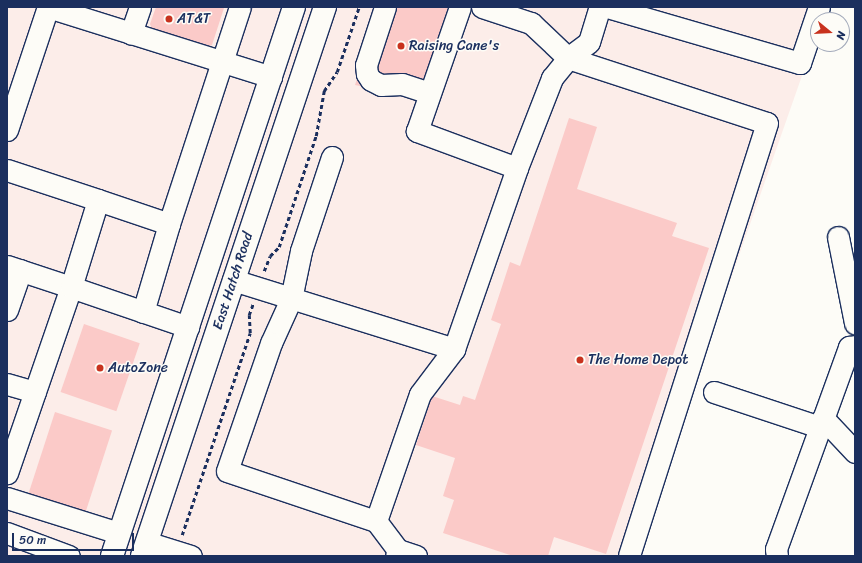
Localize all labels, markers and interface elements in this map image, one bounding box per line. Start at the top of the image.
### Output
place label: AT&T [177,11,210,27]
north arrow [810,12,850,52]
marker: AT&T [164,14,174,24]
text: N [831,29,851,42]
place label: Raising Cane's [409,38,499,54]
marker: Raising Cane's [396,41,406,51]
street label: East Hatch Road [209,230,257,332]
place label: The Home Depot [588,352,689,368]
marker: The Home Depot [575,355,585,365]
place label: AutoZone [108,360,168,376]
marker: AutoZone [95,363,105,373]
scale bar [14,525,136,551]
text: 50 m [19,529,46,551]

